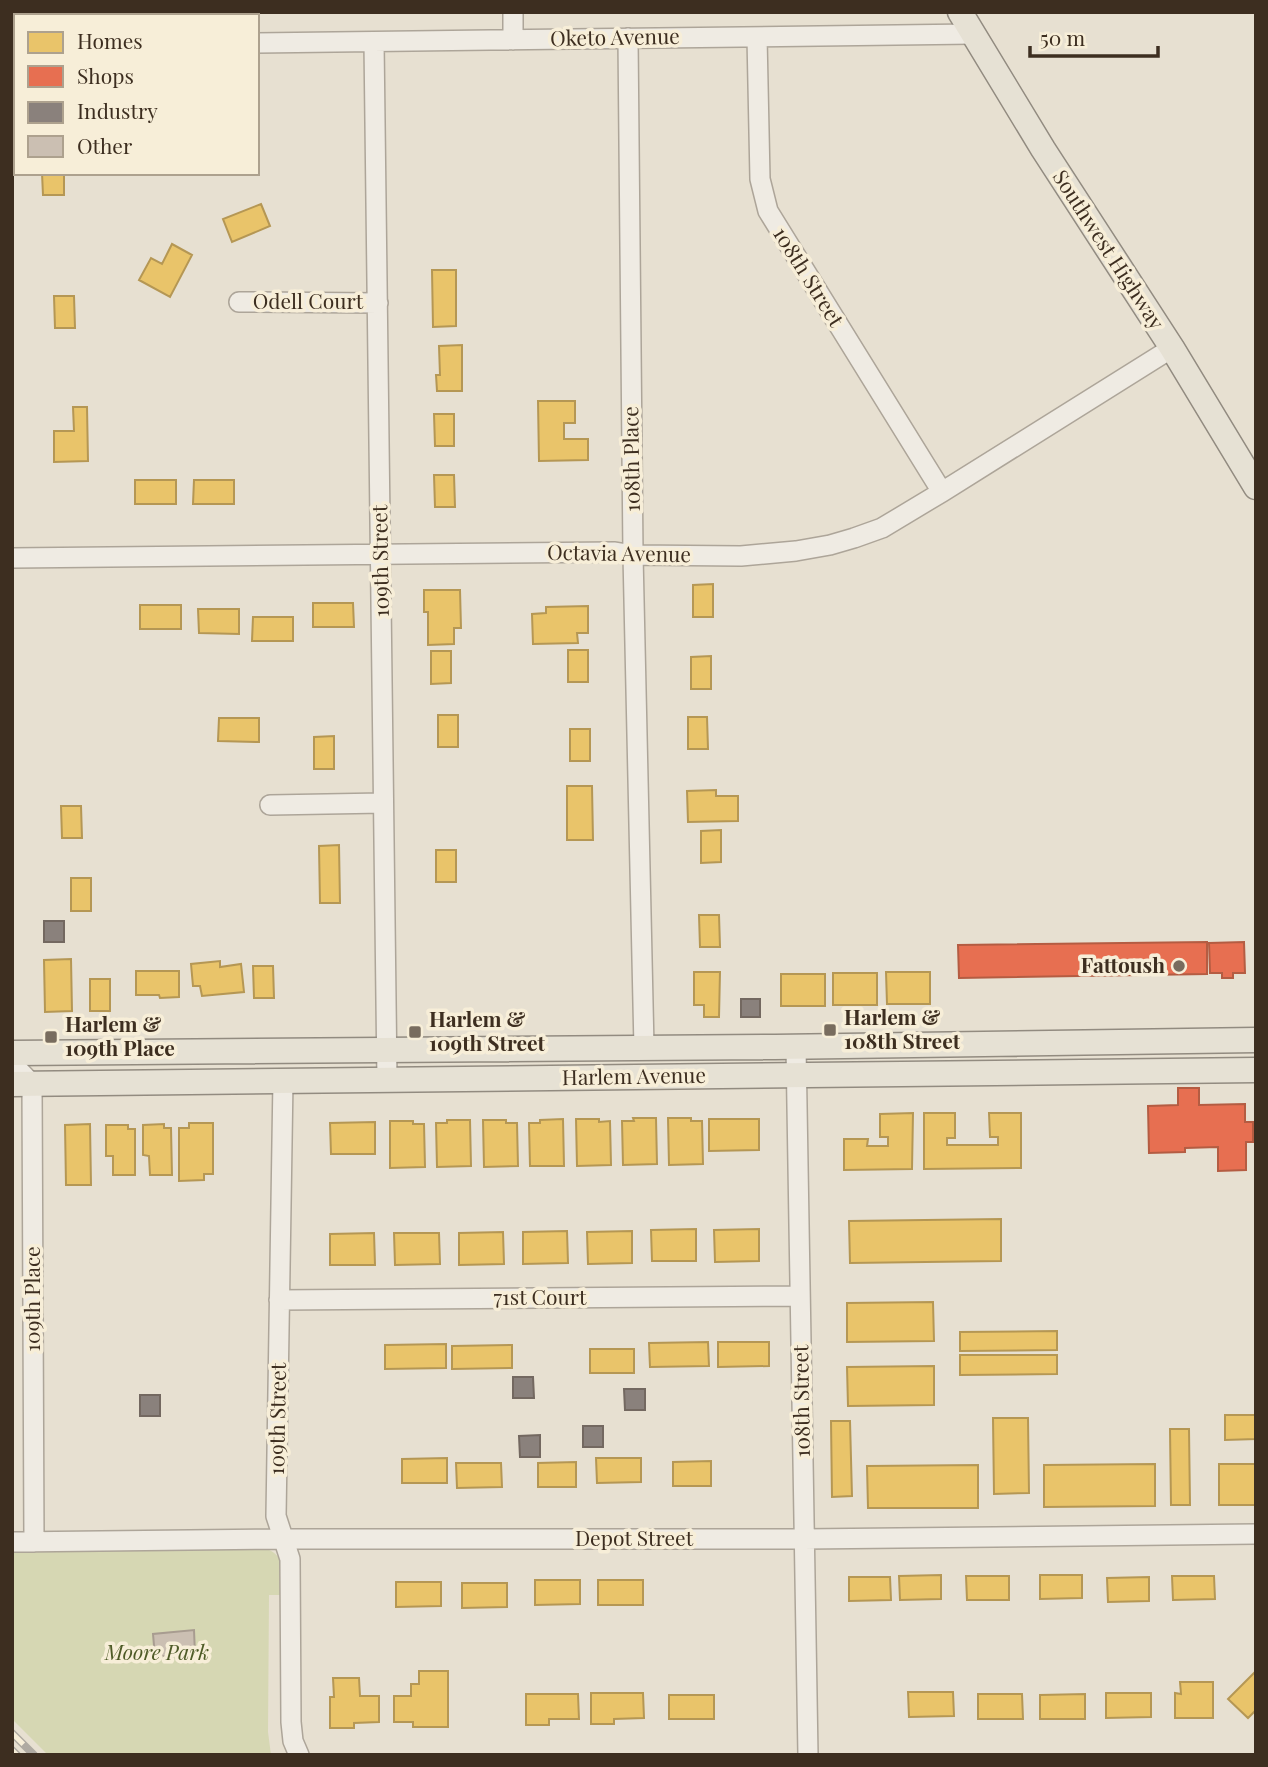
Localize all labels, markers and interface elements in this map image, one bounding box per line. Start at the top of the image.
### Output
legend [14,14,259,175]
scale bar [1030,14,1158,58]
street label: Oketo Avenue [550,21,680,51]
text: 50 m [1040,23,1086,51]
text: Homes [77,26,143,54]
text: Shops [77,61,134,89]
text: Industry [77,96,158,124]
text: Other [77,131,133,159]
street label: Southwest Highway [1048,164,1172,335]
street label: 108th Street [768,221,852,332]
street label: Odell Court [253,286,364,314]
street label: 108th Place [615,406,645,512]
street label: 109th Street [364,504,394,618]
street label: Octavia Avenue [547,537,691,567]
place label: Fattoush [1081,950,1165,978]
marker: Fattoush [1171,958,1187,974]
place label: Harlem & 108th Street [844,1002,961,1054]
place label: Harlem & 109th Street [429,1004,546,1056]
place label: Harlem & 109th Place [65,1009,175,1061]
marker: Harlem & 108th Street [822,1022,838,1038]
marker: Harlem & 109th Street [407,1024,423,1040]
marker: Harlem & 109th Place [43,1029,59,1045]
street label: Harlem Avenue [562,1060,706,1090]
street label: 109th Place [17,1246,45,1352]
street label: 71st Court [494,1282,587,1310]
street label: 108th Street [785,1344,815,1458]
street label: 109th Street [261,1362,291,1475]
street label: Depot Street [575,1523,694,1551]
park label: Moore Park [104,1637,209,1665]

